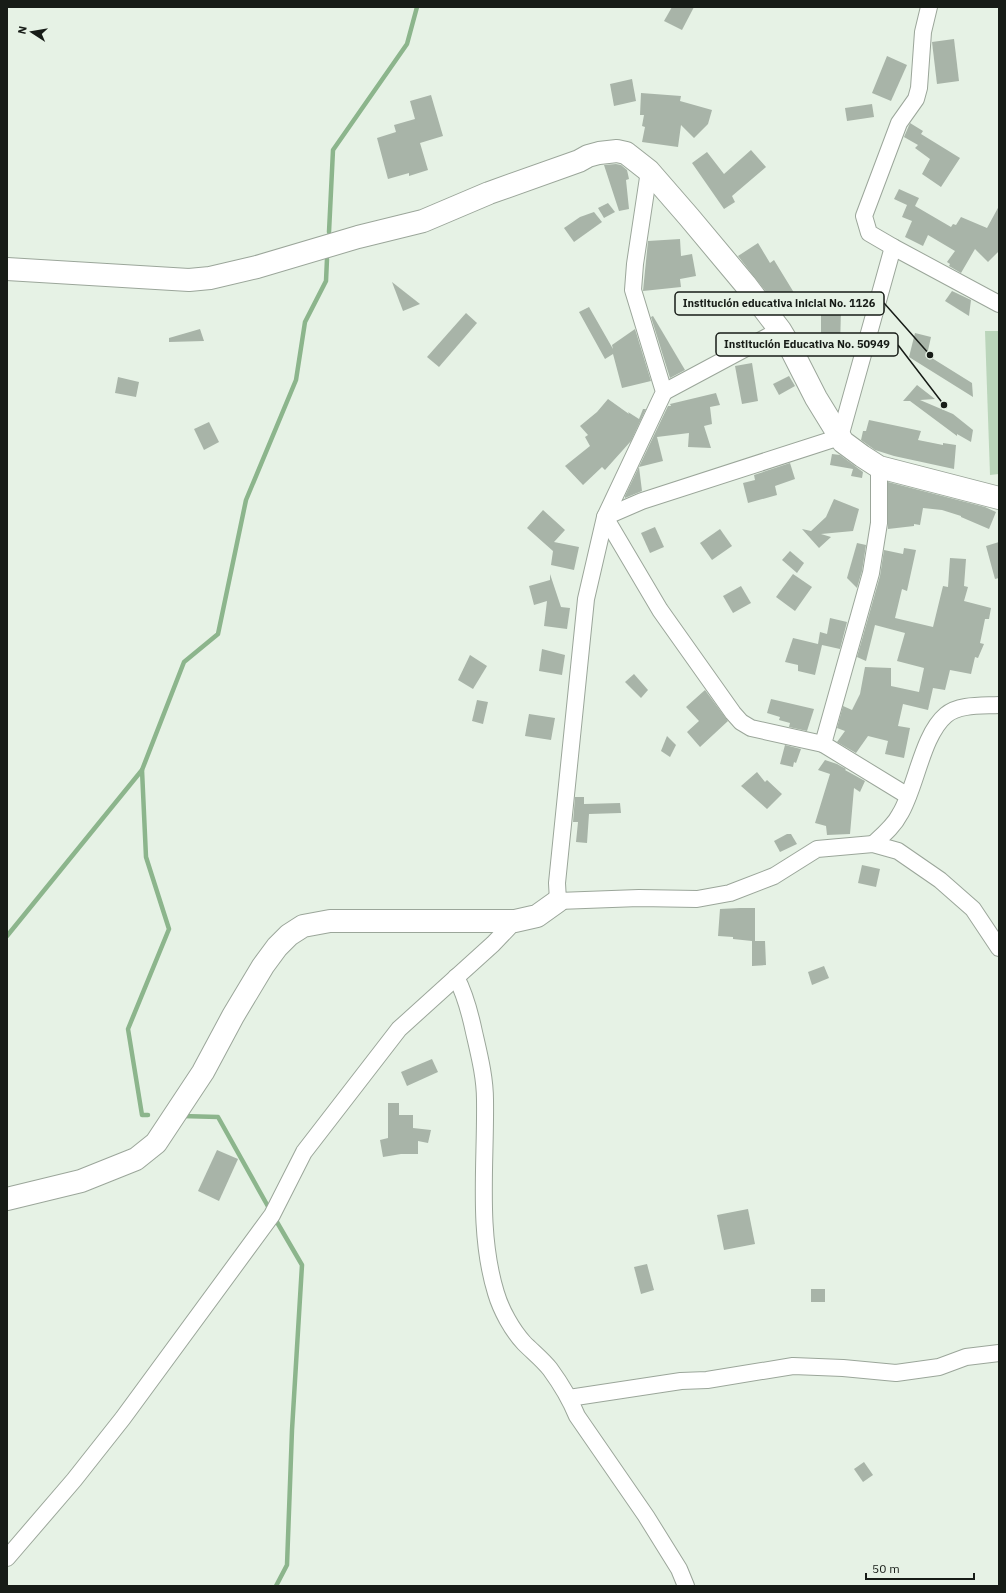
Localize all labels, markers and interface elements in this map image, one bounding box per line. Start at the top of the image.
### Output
north arrow [12,12,52,52]
text: N [15,25,30,35]
callout: Institución educativa inicial No. 1126 [675,292,884,315]
text: Institución educativa inicial No. 1126 [683,296,876,310]
callout: Institución Educativa No. 50949 [716,333,898,356]
text: Institución Educativa No. 50949 [724,337,890,351]
scale bar [866,1555,974,1581]
text: 50 m [872,1561,900,1576]

